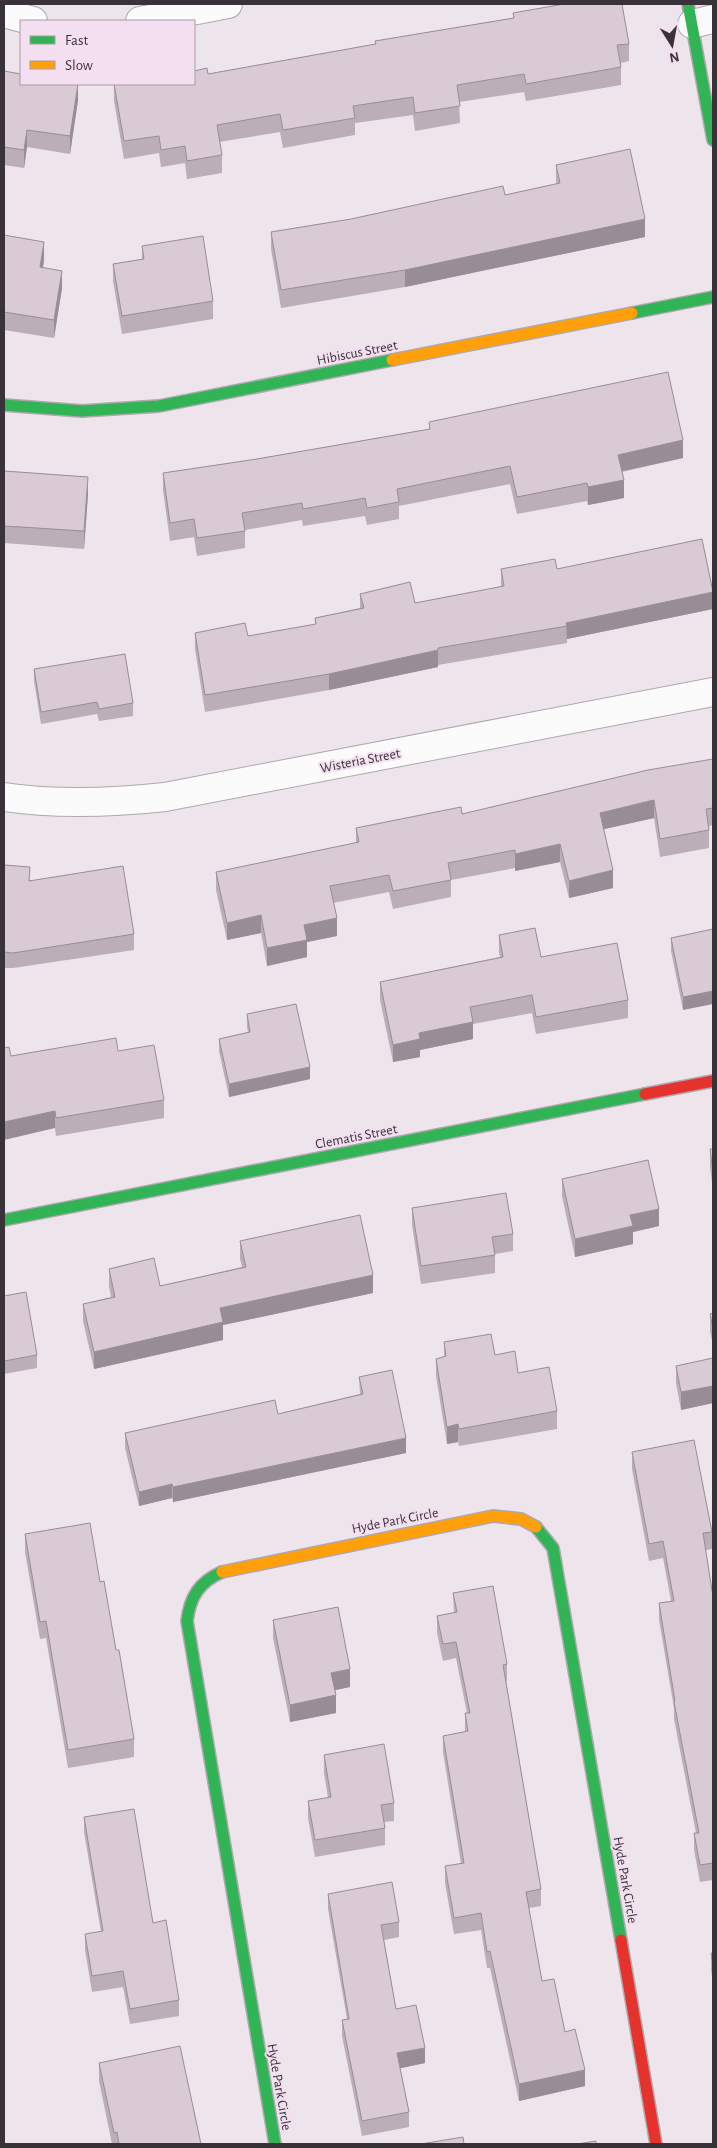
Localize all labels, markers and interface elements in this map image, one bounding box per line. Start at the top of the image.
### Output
legend [20,20,195,85]
north arrow [647,20,697,70]
text: Fast [65,33,89,48]
text: N [668,49,680,65]
text: Slow [65,58,93,73]
street label: Hibiscus Street [316,338,399,368]
street label: Wisteria Street [319,746,402,776]
street label: Clematis Street [314,1122,399,1152]
street label: Hyde Park Circle [351,1506,440,1536]
street label: Hyde Park Circle [610,1836,640,1925]
street label: Hyde Park Circle [264,2043,294,2132]

